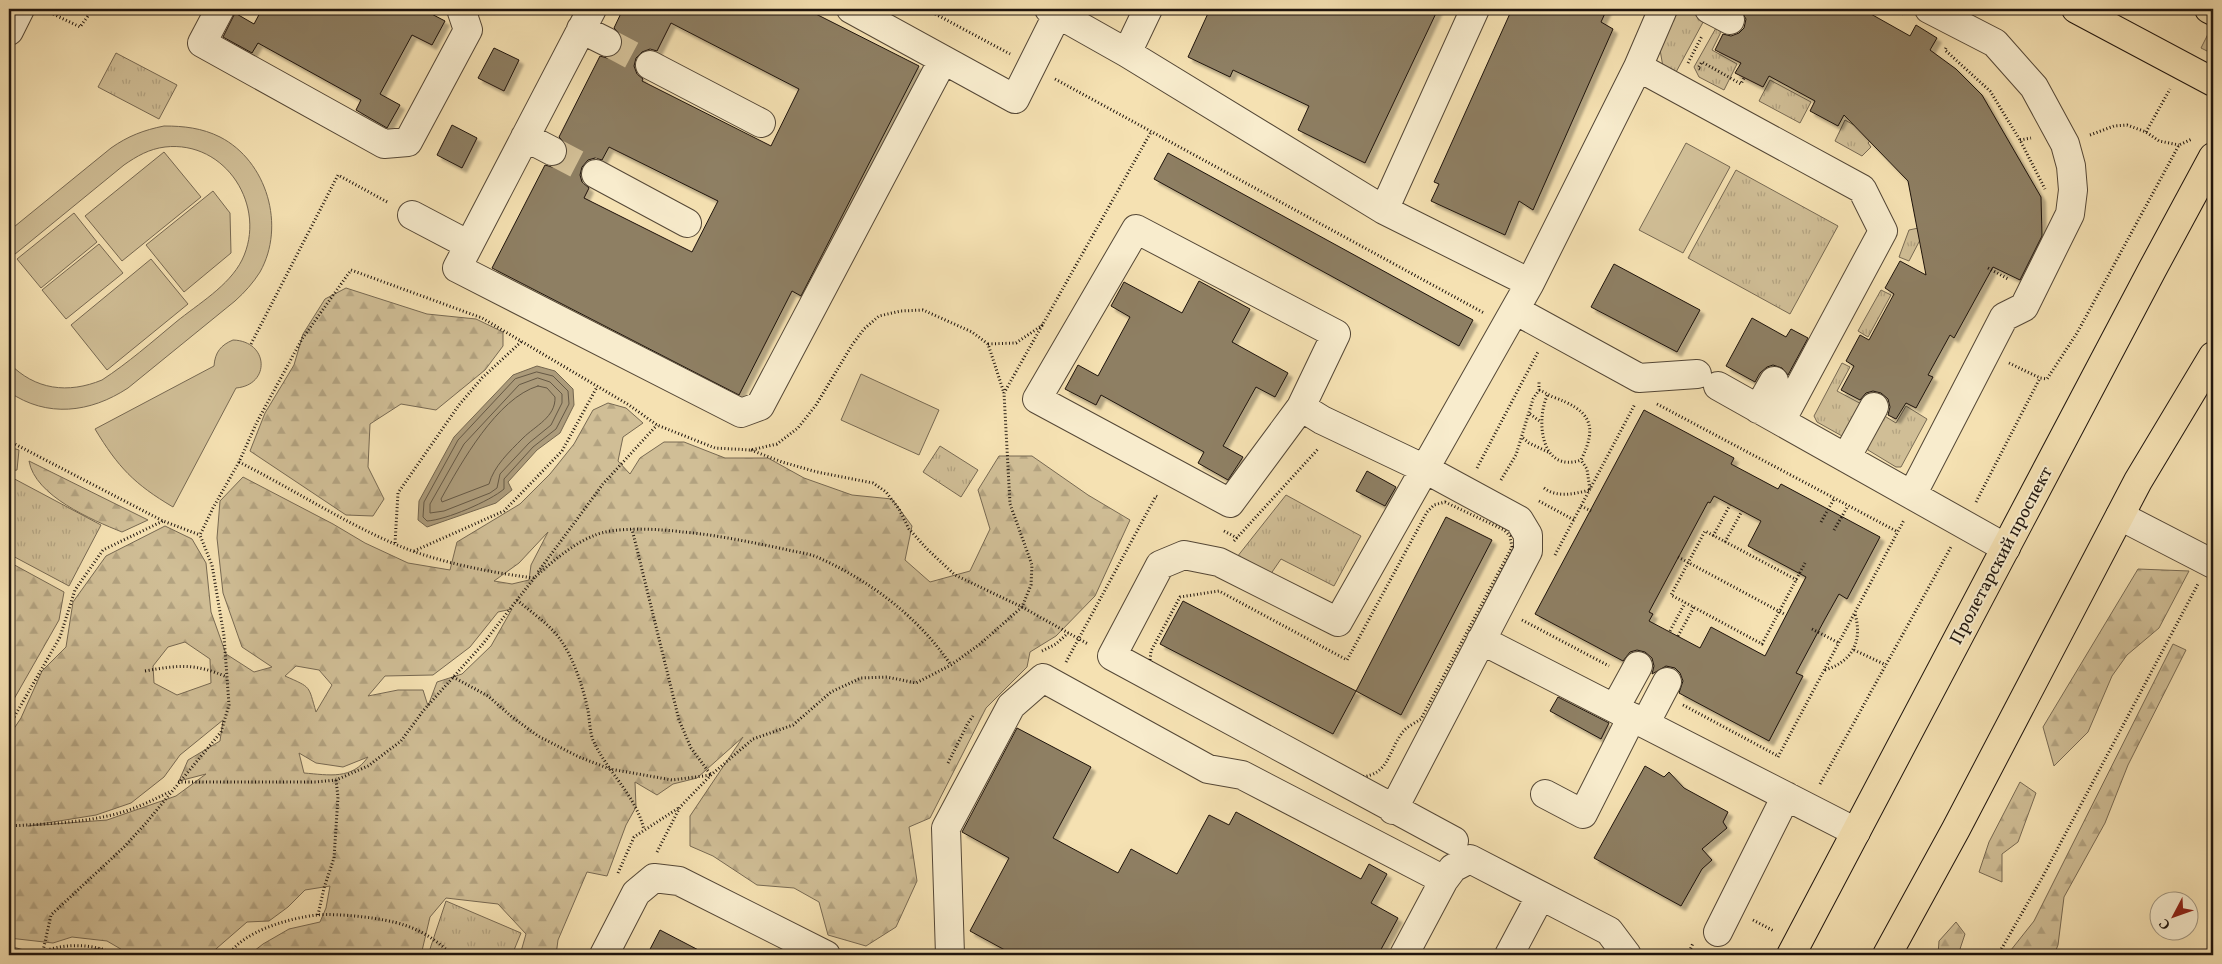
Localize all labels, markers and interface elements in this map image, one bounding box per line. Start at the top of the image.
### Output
street label: Пролетарский проспект [1944,463,2060,649]
north arrow [2150,892,2200,942]
text: С [2155,914,2175,933]

